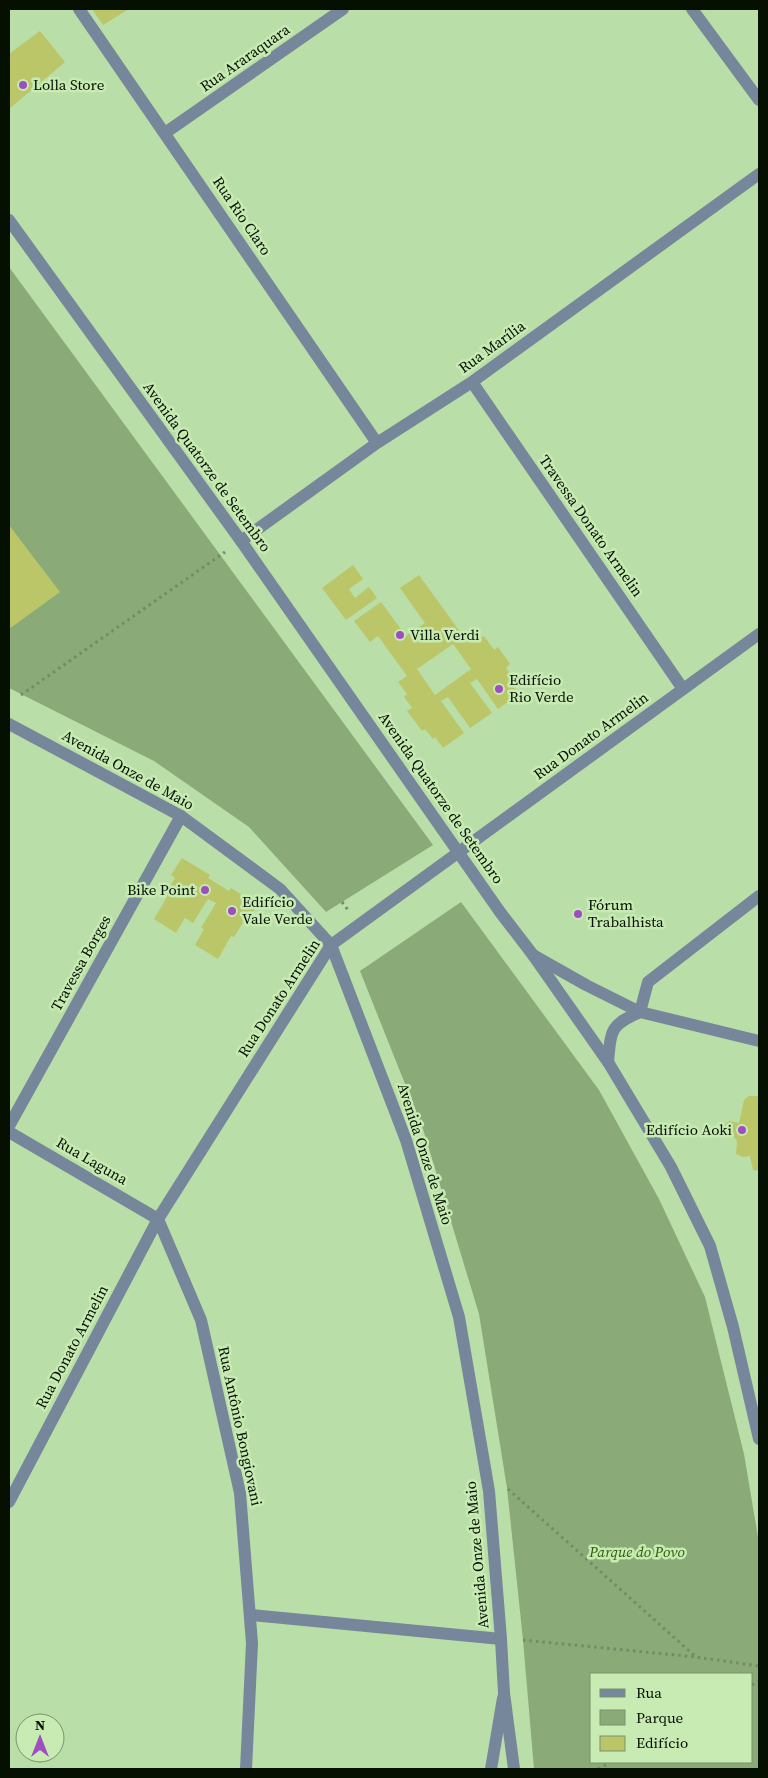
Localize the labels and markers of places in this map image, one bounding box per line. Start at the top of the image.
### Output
place label: Lolla Store [33,74,105,95]
marker: Lolla Store [17,79,29,91]
place label: Villa Verdi [410,624,479,645]
marker: Villa Verdi [394,629,406,641]
place label: Edifício Rio Verde [509,669,574,707]
marker: Edifício Rio Verde [493,683,505,695]
place label: Bike Point [127,879,195,900]
marker: Bike Point [199,884,211,896]
place label: Edifício Vale Verde [242,891,313,929]
place label: Fórum Trabalhista [588,894,664,932]
marker: Edifício Vale Verde [226,905,238,917]
marker: Fórum Trabalhista [572,908,584,920]
place label: Edifício Aoki [646,1119,732,1140]
marker: Edifício Aoki [736,1124,748,1136]

